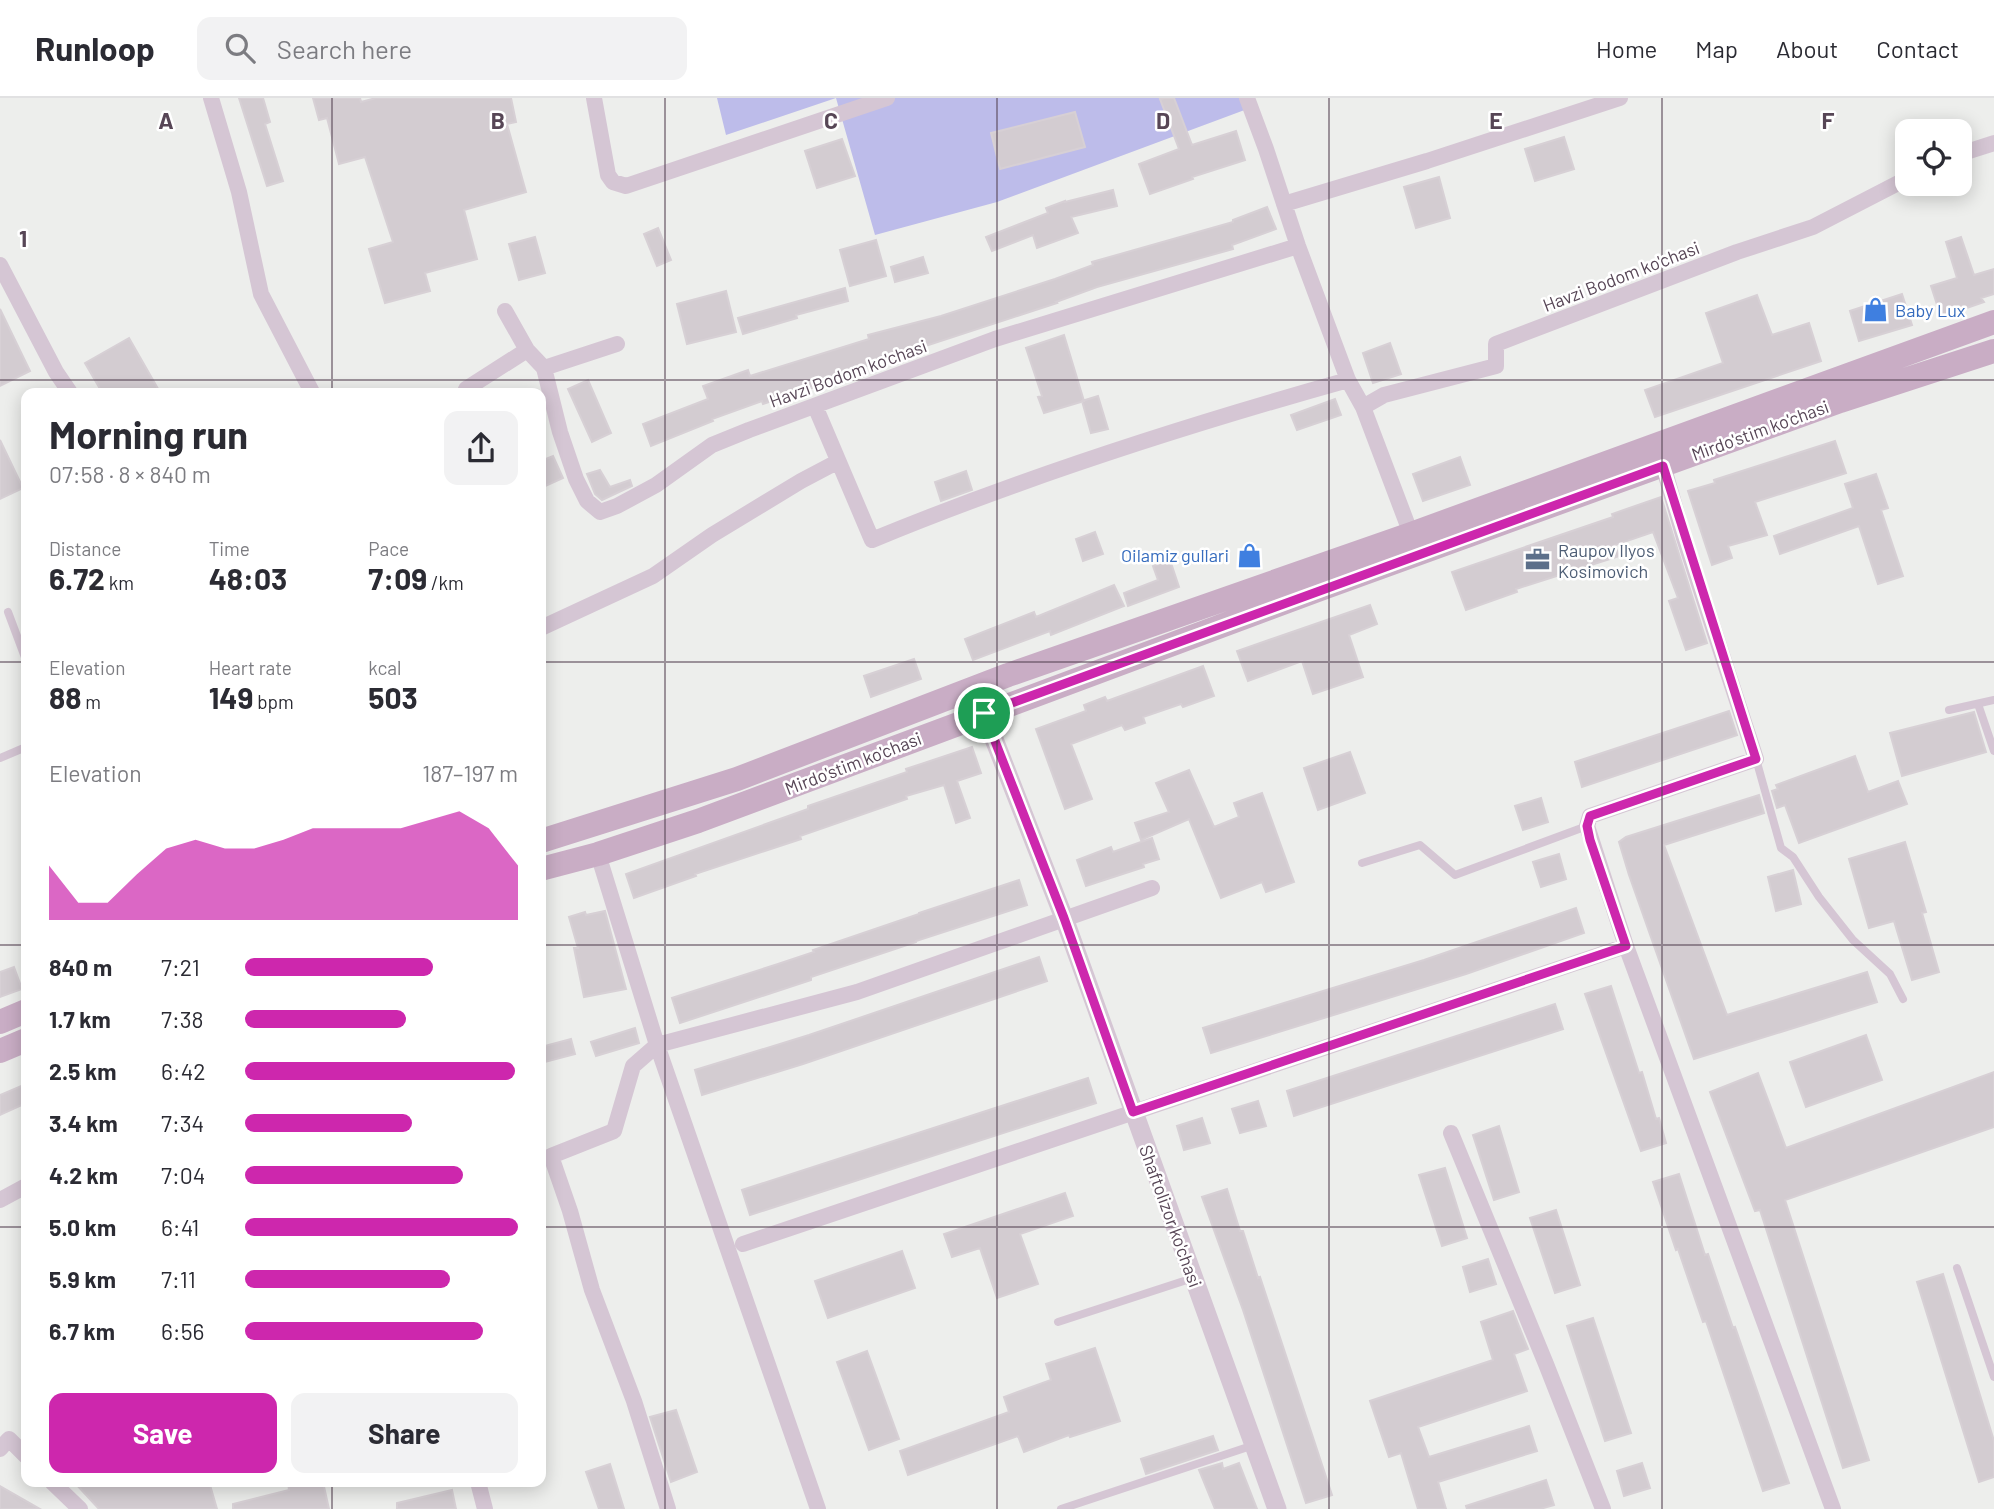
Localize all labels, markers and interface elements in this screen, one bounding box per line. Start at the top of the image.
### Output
search box [197,17,687,80]
text: Runloop [35,28,155,68]
icon: search [221,29,259,67]
text: Search here [277,33,412,64]
text: Home [1596,34,1657,63]
text: Map [1695,34,1738,63]
text: About [1776,34,1838,63]
text: Contact [1876,34,1959,63]
text: A [158,106,174,134]
text: B [491,106,505,134]
text: C [824,106,838,134]
text: D [1156,106,1170,134]
text: E [1489,106,1503,134]
text: F [1822,106,1835,134]
map controls [1895,119,1972,196]
button: locate [1895,119,1972,196]
text: 1 [19,224,27,252]
street label: Havzi Bodom ko'chasi [1540,236,1702,316]
shop icon: Baby Lux [1861,296,1889,324]
place label: Baby Lux [1895,299,1966,321]
street label: Havzi Bodom ko'chasi [766,334,930,412]
street label: Mirdo'stim ko'chasi [1688,395,1832,465]
text: Morning run [49,411,248,457]
button: share [444,411,518,485]
text: 07:58 · 8 × 840 m [49,460,211,488]
text: Distance [49,537,121,560]
text: Time [209,537,250,560]
text: Pace [368,537,409,560]
place label: Raupov Ilyos Kosimovich [1558,539,1655,582]
shop icon: Oilamiz gullari [1235,541,1263,569]
place label: Oilamiz gullari [1121,544,1229,566]
office icon: Raupov Ilyos Kosimovich [1524,546,1552,574]
text: 6.72 [49,560,105,596]
text: 48:03 [209,560,287,596]
text: 7:09 [368,560,427,596]
text: km [105,571,134,594]
text: /km [427,571,464,594]
text: Elevation [49,656,126,679]
text: Heart rate [209,656,292,679]
text: kcal [368,656,401,679]
text: 88 [49,679,81,715]
text: 149 [209,679,253,715]
text: 503 [368,679,418,715]
pin [954,683,1014,743]
text: m [81,690,101,713]
text: bpm [253,690,294,713]
icon: arrive [965,694,1003,732]
street label: Mirdo'stim ko'chasi [781,727,925,799]
text: Elevation [49,759,142,787]
text: 187–197 m [422,759,518,787]
text: 840 m [49,953,112,981]
text: 7:21 [161,953,200,981]
text: 1.7 km [49,1005,111,1033]
text: 7:38 [161,1005,204,1033]
text: 2.5 km [49,1057,117,1085]
text: 6:42 [161,1057,206,1085]
text: 3.4 km [49,1109,118,1137]
text: 7:34 [161,1109,204,1137]
street label: Shaftolizor ko'chasi [1135,1142,1207,1290]
text: 4.2 km [49,1161,118,1189]
text: 7:04 [161,1161,205,1189]
text: 5.0 km [49,1213,116,1241]
text: 6:41 [161,1213,199,1241]
text: 5.9 km [49,1265,116,1293]
text: 7:11 [161,1265,196,1293]
text: 6.7 km [49,1317,115,1345]
text: 6:56 [161,1317,204,1345]
button: Save [49,1393,277,1473]
button: Share [291,1393,518,1473]

